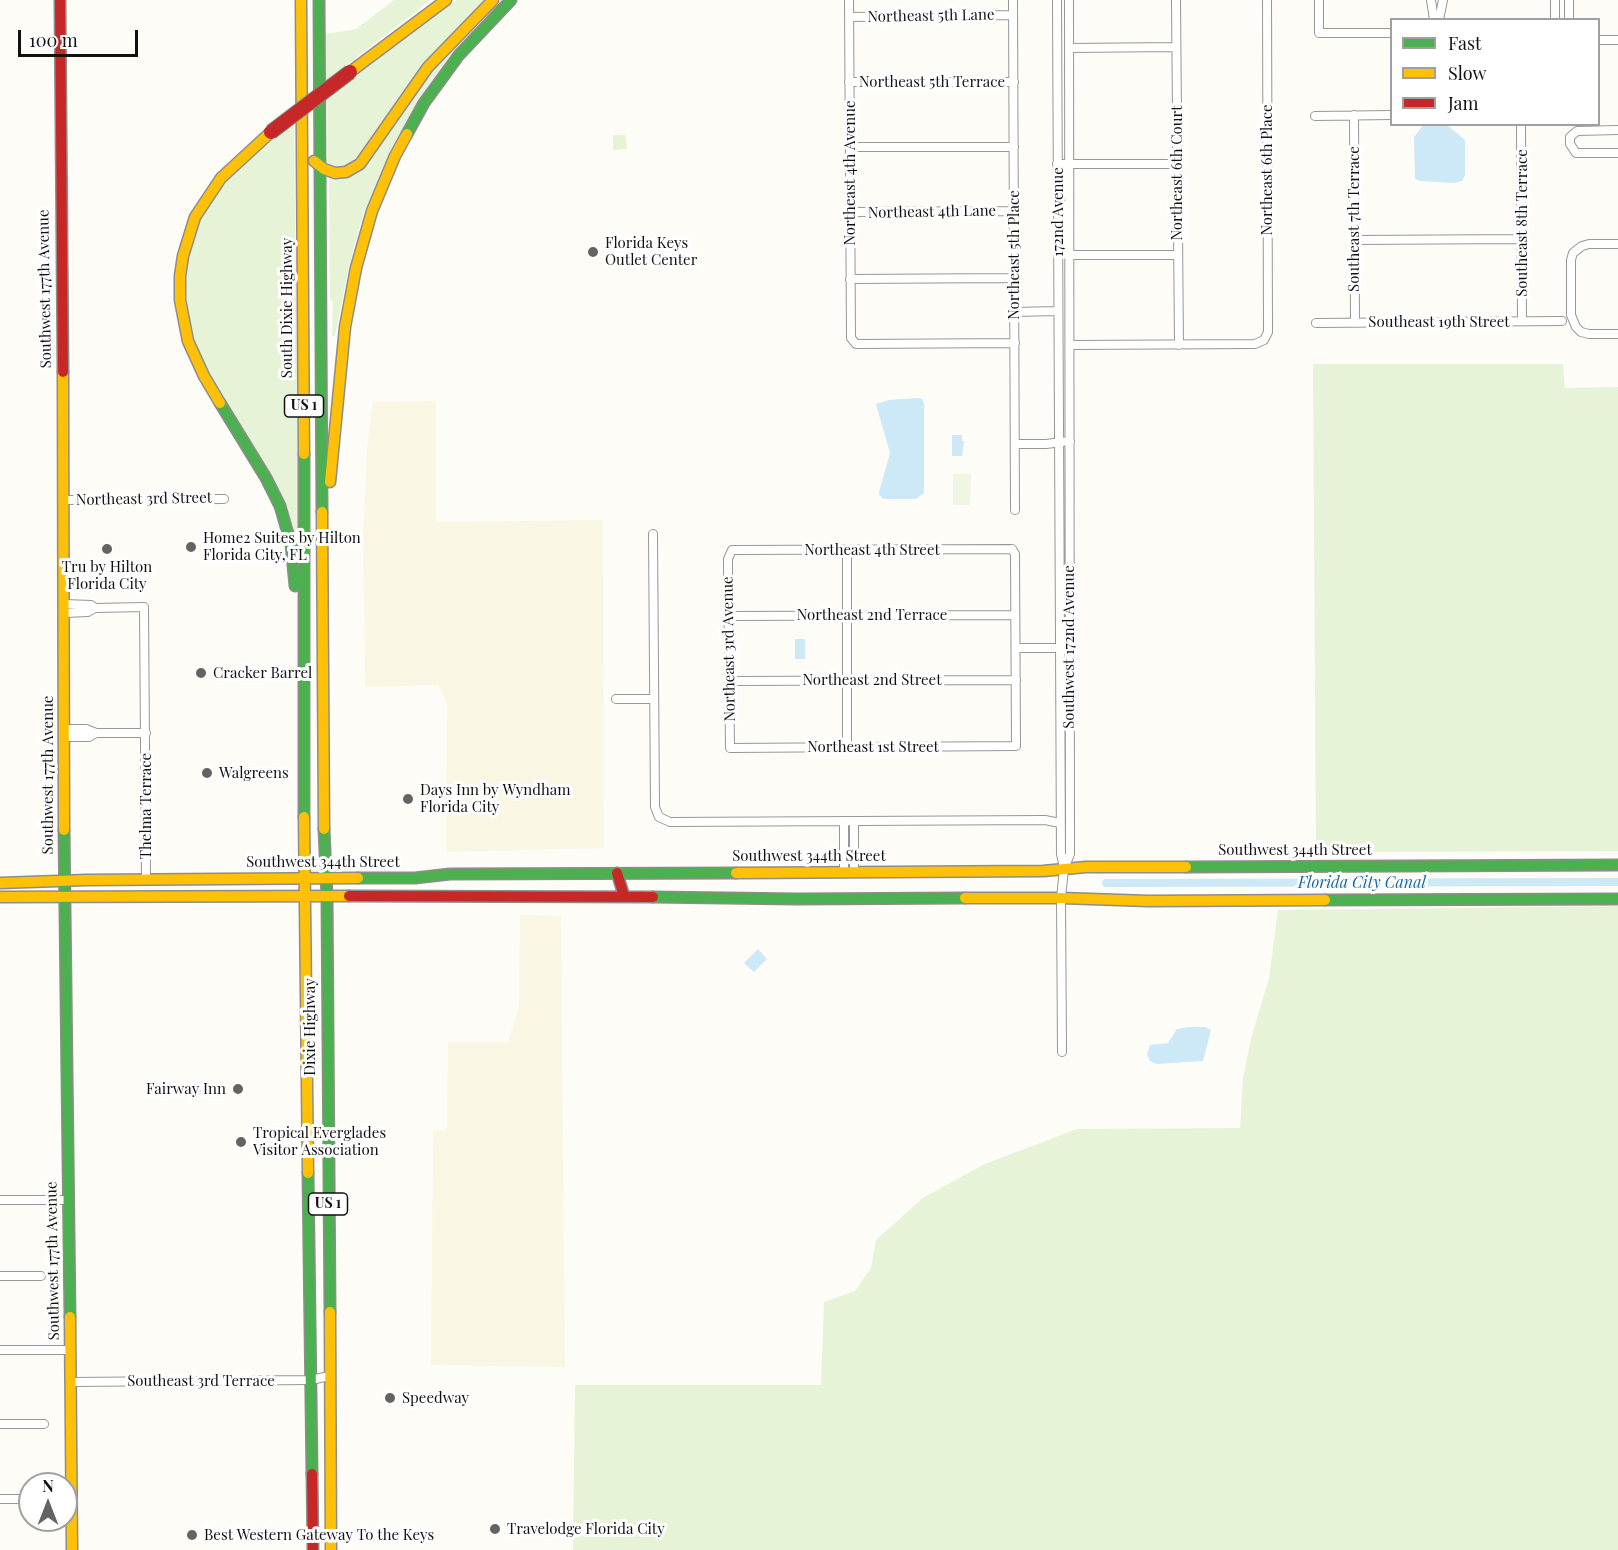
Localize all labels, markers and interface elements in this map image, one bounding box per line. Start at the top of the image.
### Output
street label: Northeast 5th Lane [867,6,995,26]
scale bar [21,18,141,56]
legend [1390,18,1600,126]
text: 100 m [29,28,78,52]
text: Fast [1448,31,1481,55]
text: Slow [1448,61,1486,85]
street label: Northeast 5th Terrace [859,73,1005,91]
text: Jam [1448,91,1478,115]
street label: Northeast 4th Avenue [841,101,859,245]
street label: Northeast 6th Place [1258,104,1276,236]
street label: Northeast 6th Court [1168,105,1186,241]
street label: Southeast 7th Terrace [1345,146,1363,292]
street label: Southeast 8th Terrace [1513,149,1531,297]
street label: 172nd Avenue [1049,167,1067,257]
street label: Northeast 5th Place [1005,190,1023,320]
street label: Northeast 4th Lane [868,202,996,222]
street label: Southwest 177th Avenue [35,209,55,369]
place label: Florida Keys Outlet Center [605,234,697,269]
street label: South Dixie Highway [278,238,296,378]
marker: Florida Keys Outlet Center [586,245,600,259]
street label: Southeast 19th Street [1368,313,1510,331]
road number: US 1 [284,395,324,417]
street label: Northeast 3rd Street [76,489,212,509]
place label: Home2 Suites by Hilton Florida City, FL [203,529,361,564]
marker: Home2 Suites by Hilton Florida City, FL [184,540,198,554]
street label: Northeast 4th Street [804,541,940,559]
marker: Tru by Hilton Florida City [100,542,114,556]
place label: Tru by Hilton Florida City [62,558,152,593]
street label: Southwest 172nd Avenue [1060,565,1078,729]
street label: Northeast 3rd Avenue [719,576,739,722]
street label: Northeast 2nd Terrace [797,606,947,624]
place label: Cracker Barrel [213,664,312,682]
marker: Cracker Barrel [194,666,208,680]
street label: Northeast 2nd Street [802,671,942,689]
street label: Southwest 177th Avenue [39,696,57,854]
street label: Northeast 1st Street [807,738,939,756]
street label: Thelma Terrace [137,753,155,859]
place label: Walgreens [219,764,289,782]
marker: Walgreens [200,766,214,780]
place label: Days Inn by Wyndham Florida City [420,781,571,816]
marker: Days Inn by Wyndham Florida City [401,792,415,806]
street label: Southwest 344th Street [1218,841,1372,859]
street label: Southwest 344th Street [732,847,886,865]
street label: Southwest 344th Street [246,853,400,871]
water label: Florida City Canal [1298,873,1426,893]
street label: Dixie Highway [301,978,319,1076]
place label: Fairway Inn [146,1080,226,1098]
marker: Fairway Inn [231,1082,245,1096]
place label: Tropical Everglades Visitor Association [253,1124,386,1159]
marker: Tropical Everglades Visitor Association [234,1135,248,1149]
street label: Southwest 177th Avenue [43,1181,63,1341]
road number: US 1 [308,1193,348,1215]
street label: Southeast 3rd Terrace [127,1372,275,1390]
place label: Speedway [402,1389,469,1407]
marker: Speedway [383,1391,397,1405]
north arrow [18,1472,78,1532]
text: N [42,1475,54,1496]
place label: Travelodge Florida City [507,1520,665,1538]
marker: Travelodge Florida City [488,1522,502,1536]
place label: Best Western Gateway To the Keys [204,1526,434,1544]
marker: Best Western Gateway To the Keys [185,1528,199,1542]

